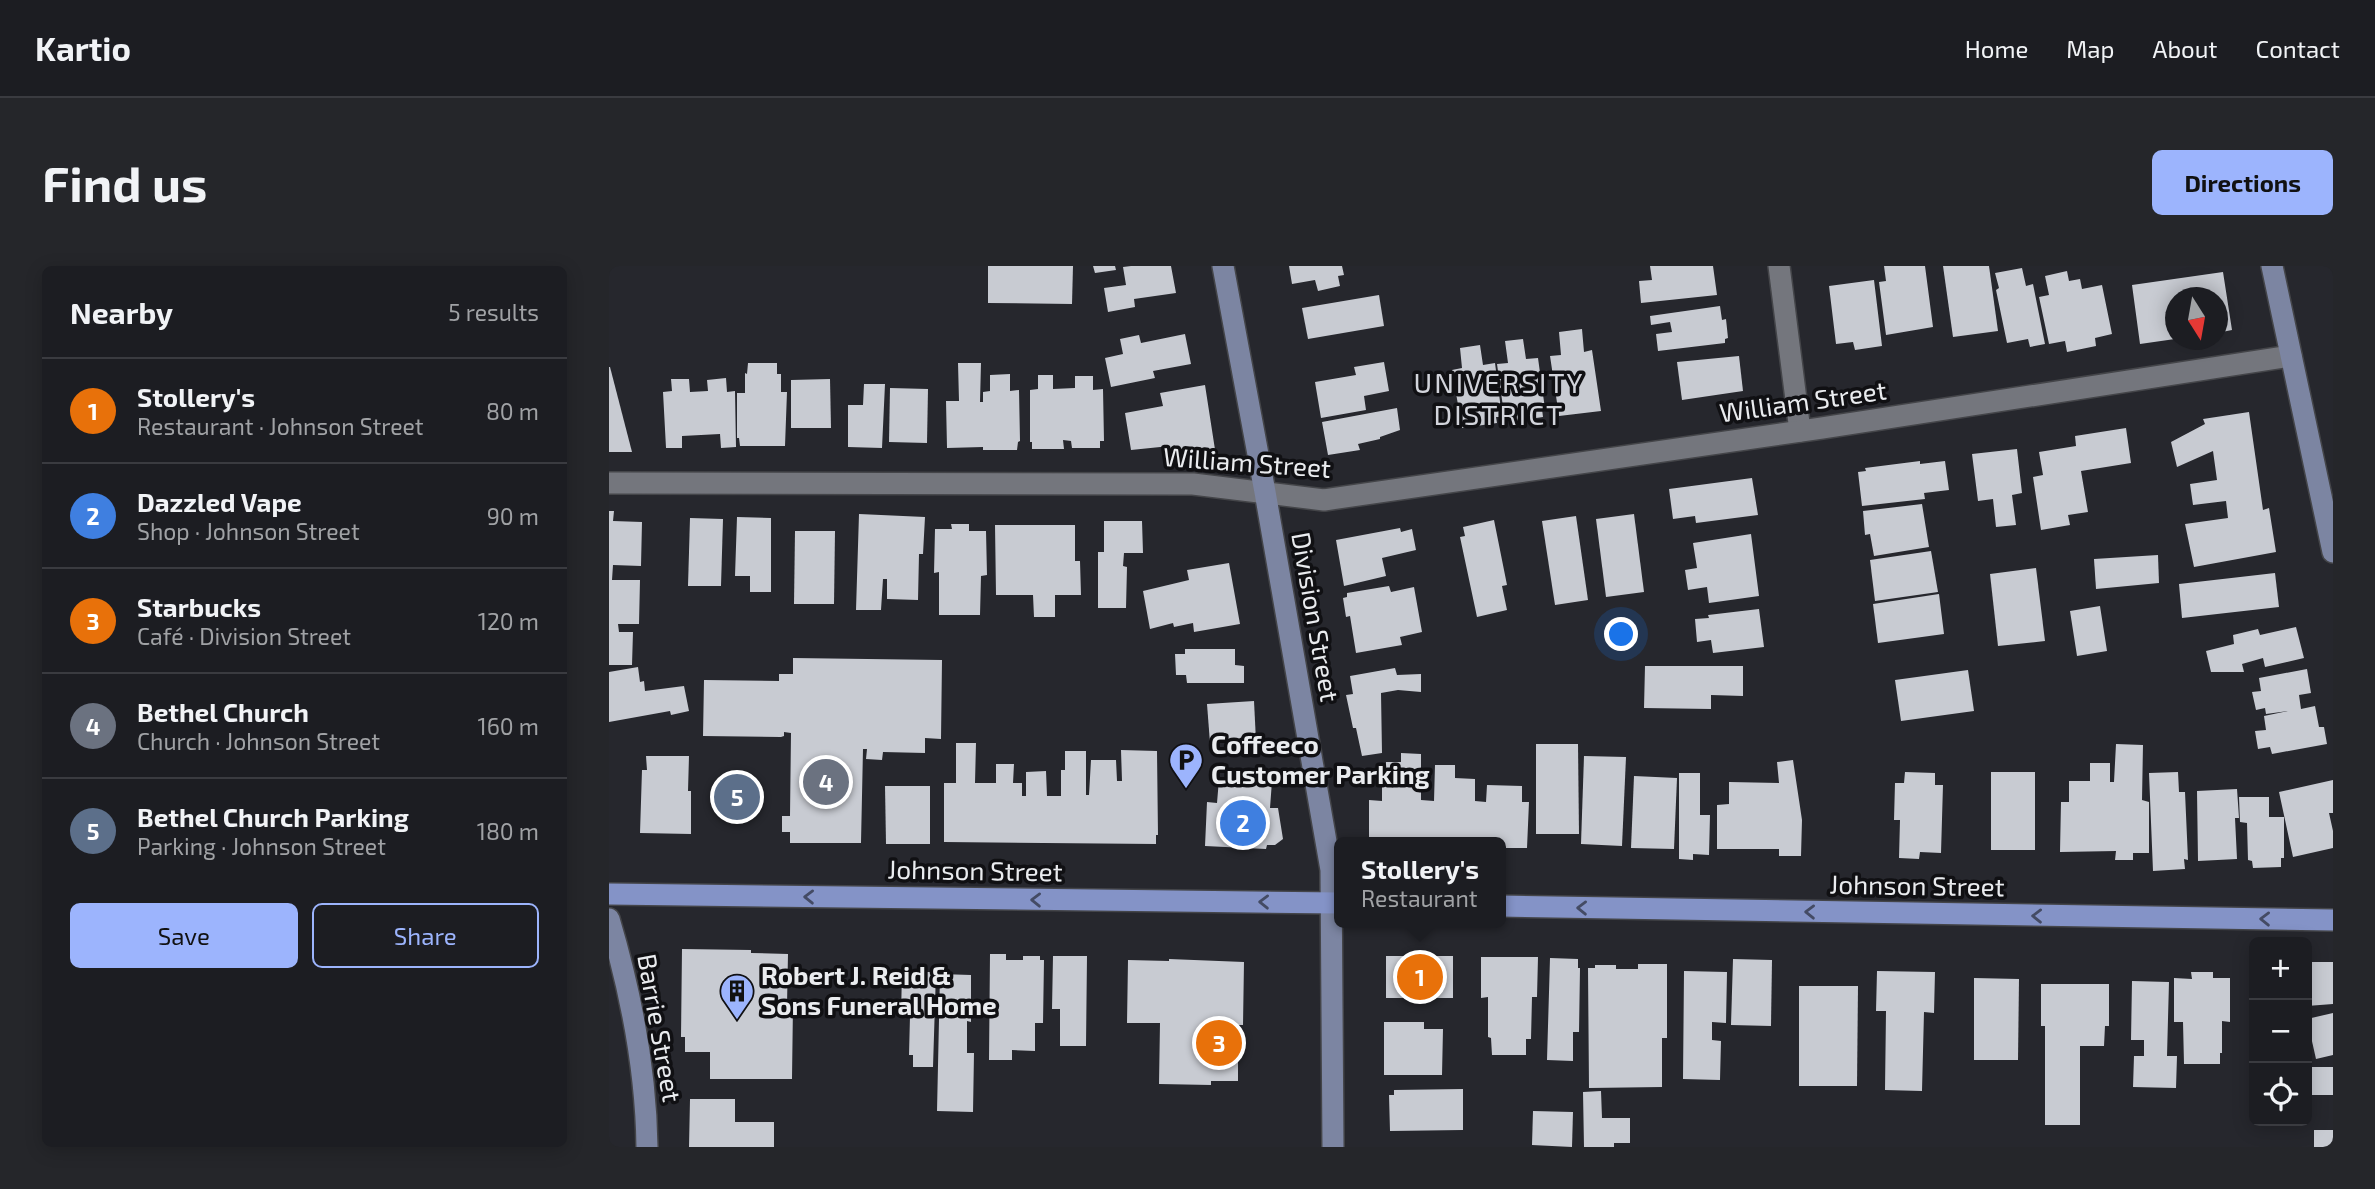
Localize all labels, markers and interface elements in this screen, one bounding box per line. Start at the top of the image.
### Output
text: Kartio [35,28,131,68]
text: Home [1965,34,2028,63]
text: Map [2066,34,2114,63]
text: About [2152,34,2218,63]
text: Contact [2256,34,2340,63]
button: Directions [2152,150,2333,215]
text: Find us [42,153,207,212]
north arrow [2165,287,2228,350]
text: Nearby [70,294,173,330]
text: 5 results [448,298,539,326]
district label: UNIVERSITY DISTRICT [1413,365,1585,431]
street label: William Street [1717,373,1888,428]
text: Stollery's [137,381,255,412]
text: 1 [88,397,98,425]
text: 80 m [486,397,539,425]
text: Restaurant · Johnson Street [137,412,424,440]
street label: William Street [1162,440,1332,483]
text: Dazzled Vape [137,486,302,517]
text: 2 [86,502,100,530]
text: 90 m [487,502,539,530]
text: Shop · Johnson Street [137,517,360,545]
street label: Division Street [1286,530,1347,704]
text: Starbucks [137,591,261,622]
text: 3 [86,607,100,635]
text: 120 m [478,607,539,635]
your location [1604,617,1638,651]
text: Café · Division Street [137,622,351,650]
text: Bethel Church [137,696,309,727]
text: 4 [86,712,100,740]
text: 160 m [478,712,539,740]
text: Church · Johnson Street [137,727,380,755]
place label: Coffeeco Customer Parking [1211,728,1430,789]
parking icon: Coffeeco Customer Parking [1167,741,1205,790]
pin: 4 [803,756,849,808]
pin: 5 [714,771,760,823]
pin: 2 [1220,797,1266,849]
text: Bethel Church Parking [137,801,409,832]
text: 5 [87,817,99,845]
text: 180 m [477,817,539,845]
text: Parking · Johnson Street [137,832,386,860]
popup [1334,837,1506,928]
street label: Johnson Street [887,852,1063,887]
text: Stollery's [1361,853,1479,884]
street label: Johnson Street [1829,867,2005,902]
text: Restaurant [1361,884,1478,912]
one-way arrow [803,889,814,905]
one-way arrow [1031,892,1042,907]
one-way arrow [1258,894,1268,910]
one-way arrow [1577,900,1588,915]
button: Save [70,903,298,968]
button: Share [312,903,539,968]
one-way arrow [1804,904,1815,920]
one-way arrow [2032,908,2043,923]
one-way arrow [2259,911,2270,927]
map controls [2249,937,2312,1126]
button: + [2249,937,2312,1000]
street label: Barrie Street [632,951,689,1104]
pin: 1 [1397,951,1443,1003]
place label: Robert J. Reid & Sons Funeral Home [761,959,997,1020]
building icon: Robert J. Reid & Sons Funeral Home [718,972,756,1021]
button: − [2249,1000,2312,1063]
pin: 3 [1196,1017,1242,1069]
button: locate [2249,1063,2312,1126]

